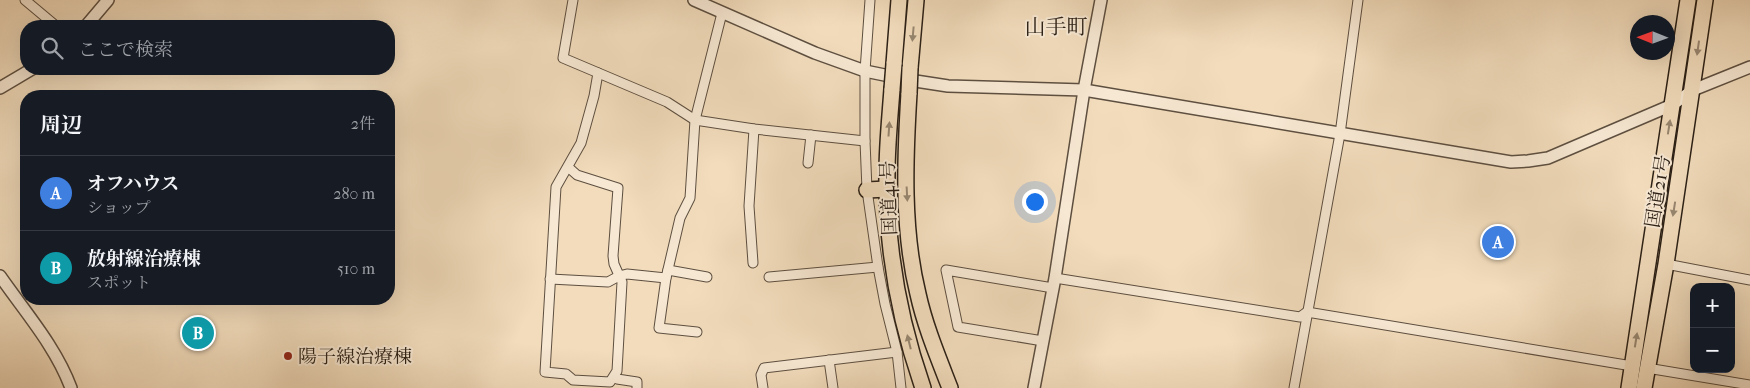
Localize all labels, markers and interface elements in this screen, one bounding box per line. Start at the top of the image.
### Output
district label: 山手町 [1025,15,1088,39]
north arrow [1630,15,1675,60]
search box [20,20,395,75]
one-way arrow [909,26,917,42]
icon: search [38,34,66,62]
text: ここで検索 [78,39,173,61]
one-way arrow [1694,41,1702,57]
text: 周辺 [40,113,82,137]
text: 2件 [351,114,375,133]
one-way arrow [1665,119,1673,135]
one-way arrow [886,120,894,136]
street label: 国道21号 [1641,153,1675,229]
street label: 国道41号 [877,160,901,236]
text: オフハウス [87,173,179,195]
text: A [51,184,61,203]
text: 280 m [333,184,375,203]
one-way arrow [904,186,912,202]
your location [1022,189,1048,215]
text: ショップ [87,198,151,217]
one-way arrow [1670,201,1678,217]
pin: A [1482,223,1514,261]
text: 放射線治療棟 [87,248,201,270]
text: B [51,259,61,278]
text: 510 m [337,259,375,278]
text: スポット [87,273,151,292]
map controls [1690,283,1735,373]
button: + [1690,283,1735,328]
pin: B [182,314,214,352]
button: − [1690,328,1735,373]
one-way arrow [1633,332,1641,348]
one-way arrow [904,334,912,349]
place label: 陽子線治療棟 [298,346,412,368]
marker: 陽子線治療棟 [282,350,294,362]

